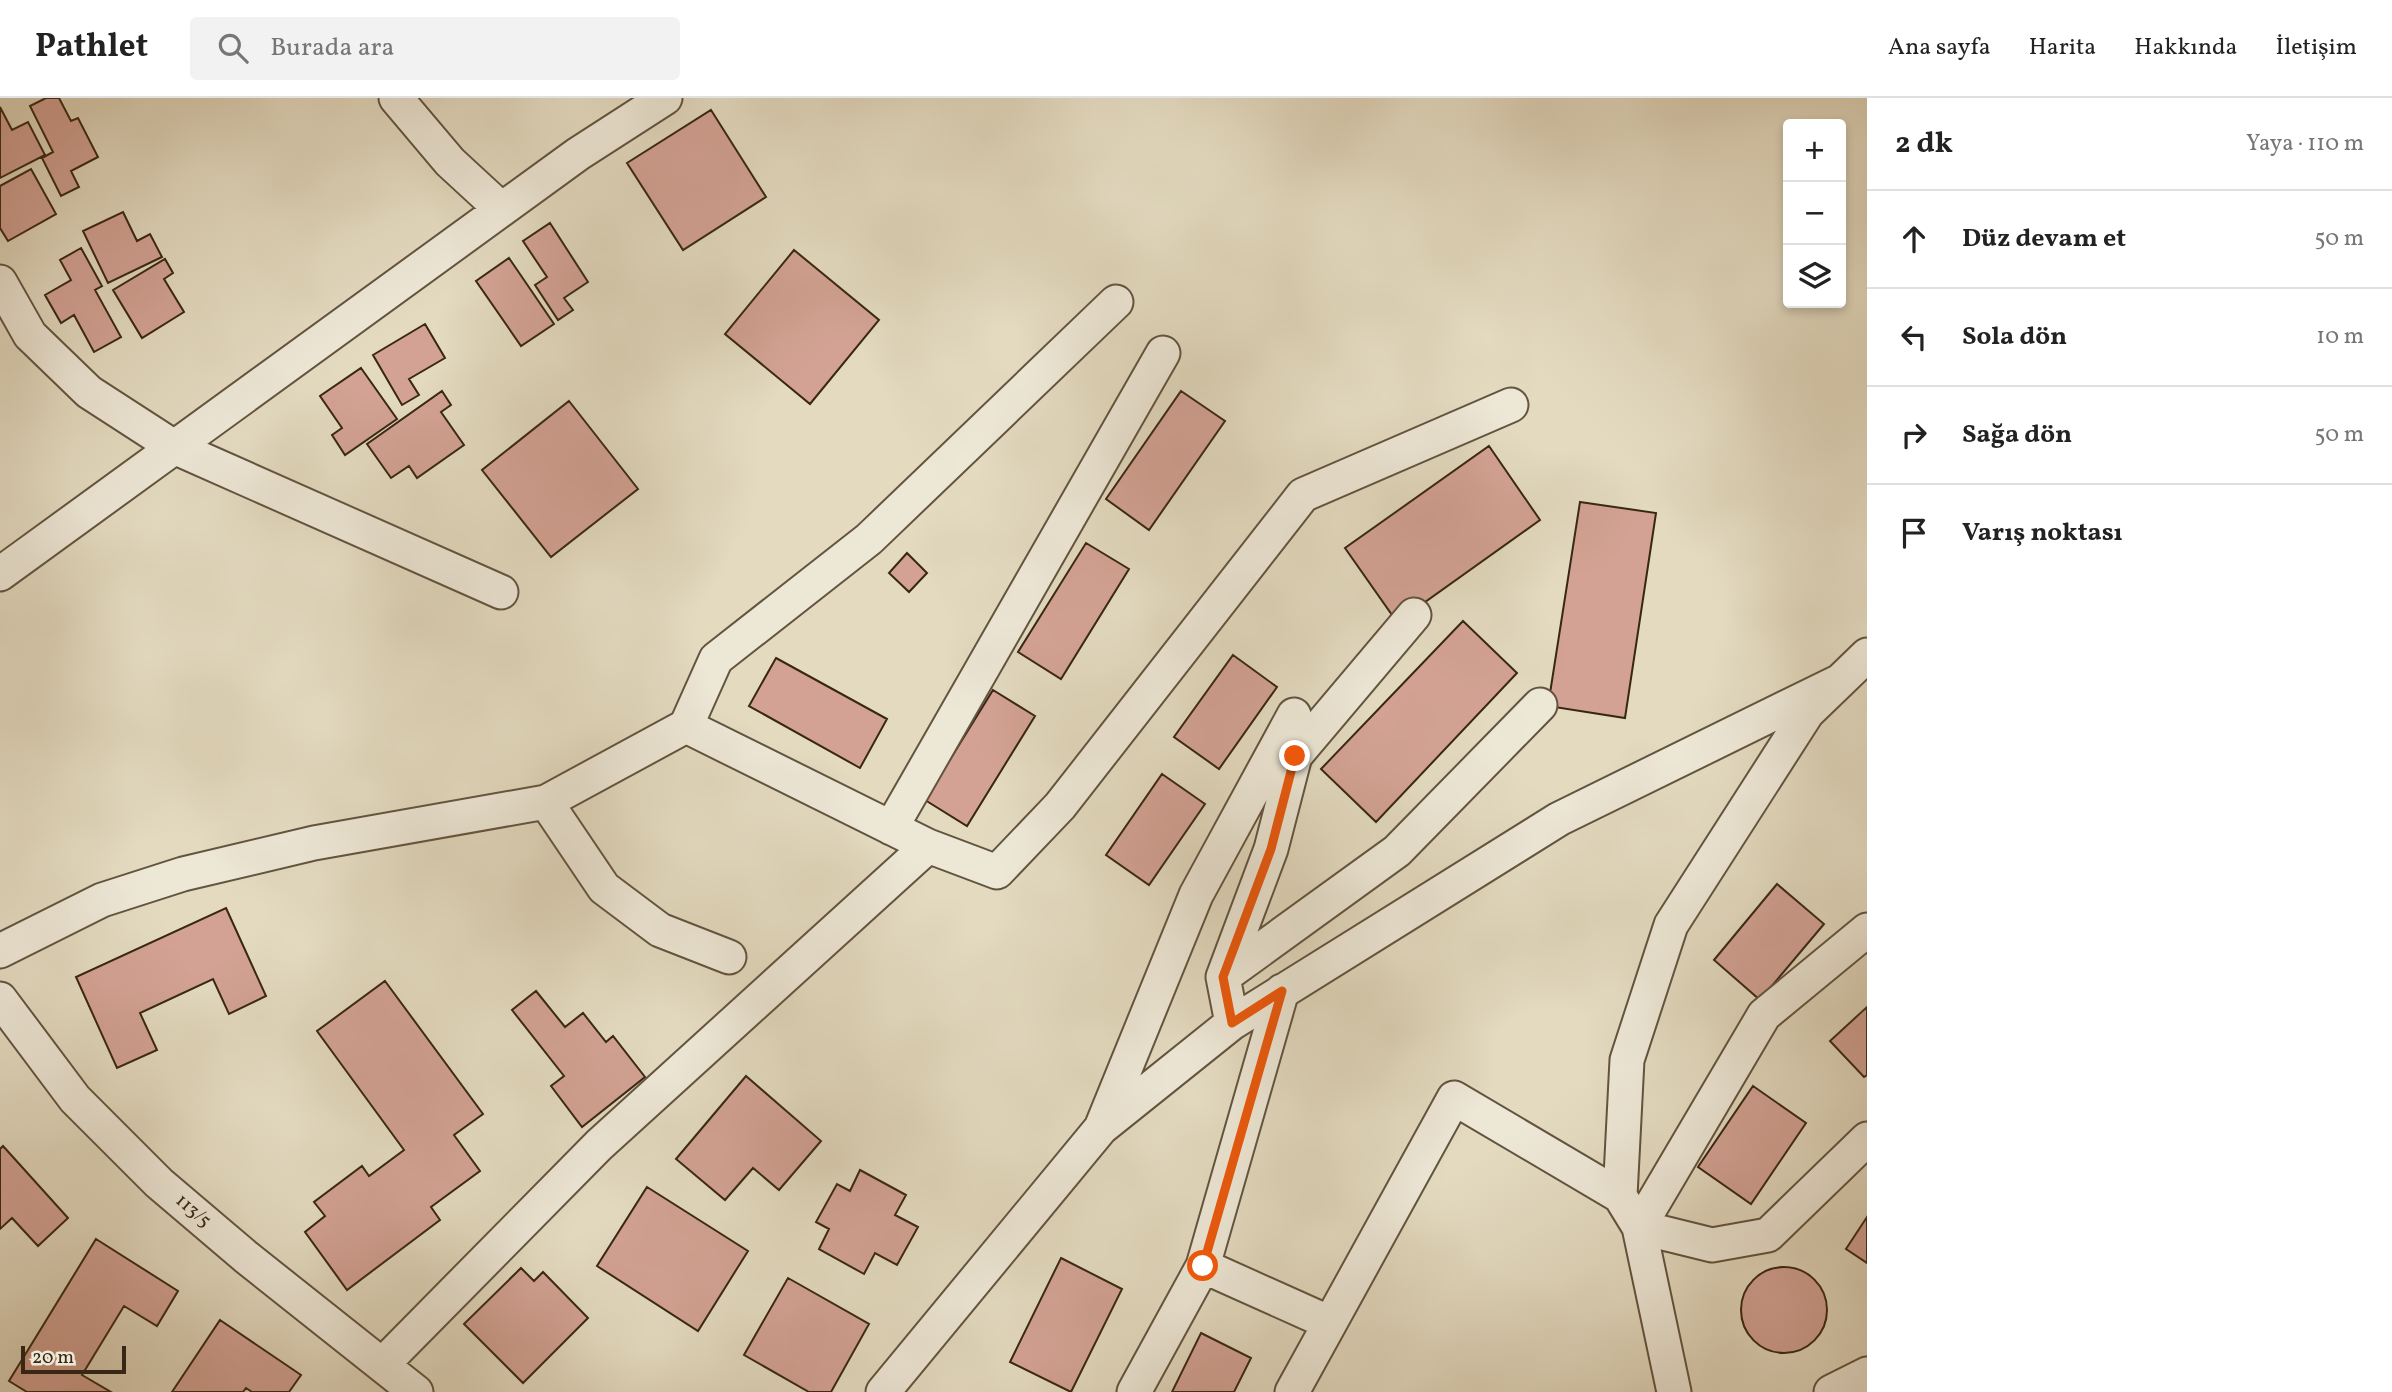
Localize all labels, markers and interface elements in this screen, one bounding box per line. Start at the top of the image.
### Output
search box [190,17,680,80]
text: Pathlet [35,25,148,71]
icon: search [214,29,252,67]
text: Burada ara [270,30,394,66]
text: Ana sayfa [1888,31,1991,65]
text: Harita [2029,31,2096,65]
text: Hakkında [2134,31,2238,65]
text: İletişim [2276,31,2357,65]
map controls [1783,119,1846,308]
button: + [1783,119,1846,182]
text: 2 dk [1895,123,1953,165]
text: Yaya · 110 m [2246,128,2364,160]
button: − [1783,182,1846,245]
icon: ahead [1895,220,1933,258]
text: Düz devam et [1962,221,2126,257]
text: 50 m [2315,223,2364,255]
button: layers [1783,245,1846,308]
icon: left [1895,318,1933,356]
text: Sola dön [1962,319,2067,355]
text: 10 m [2316,321,2364,353]
icon: right [1895,416,1933,454]
text: Sağa dön [1962,417,2072,453]
text: 50 m [2315,419,2364,451]
icon: arrive [1895,514,1933,552]
text: Varış noktası [1962,515,2123,551]
route end [1279,740,1310,771]
street label: 113/5 [170,1188,216,1234]
route start [1187,1250,1218,1281]
scale bar [21,1343,126,1375]
text: 20 m [32,1345,74,1371]

